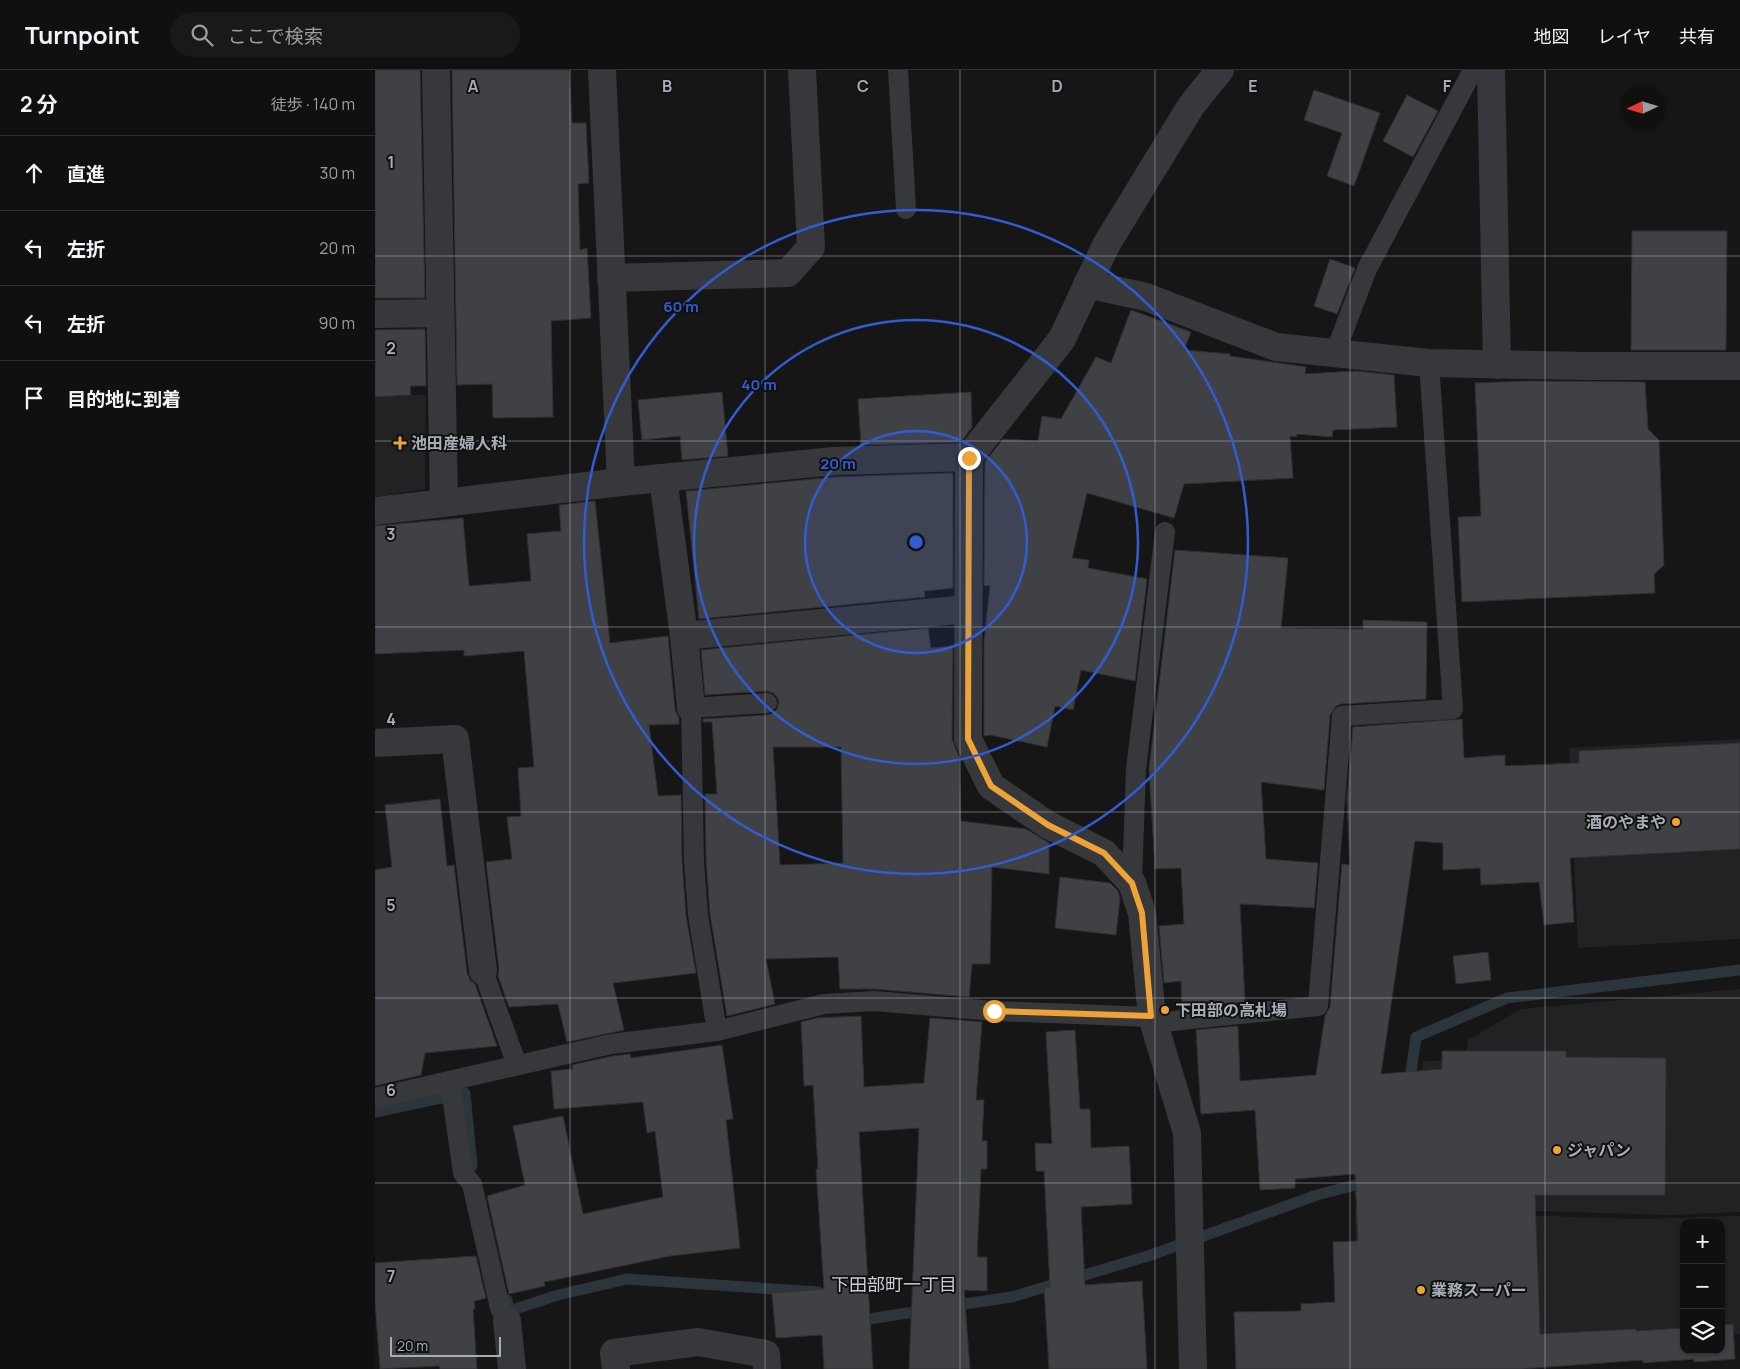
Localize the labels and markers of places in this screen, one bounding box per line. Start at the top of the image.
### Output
place label: 池田産婦人科 [411,432,507,454]
marker: 池田産婦人科 [393,436,407,450]
centre of rings [907,533,925,551]
place label: 酒のやまや [1586,811,1666,833]
marker: 酒のやまや [1670,816,1682,828]
place label: 下田部の高札場 [1175,999,1287,1021]
marker: 下田部の高札場 [1159,1004,1171,1016]
place label: ジャパン [1567,1139,1631,1161]
marker: ジャパン [1551,1144,1563,1156]
place label: 業務スーパー [1431,1279,1527,1301]
marker: 業務スーパー [1415,1284,1427,1296]

